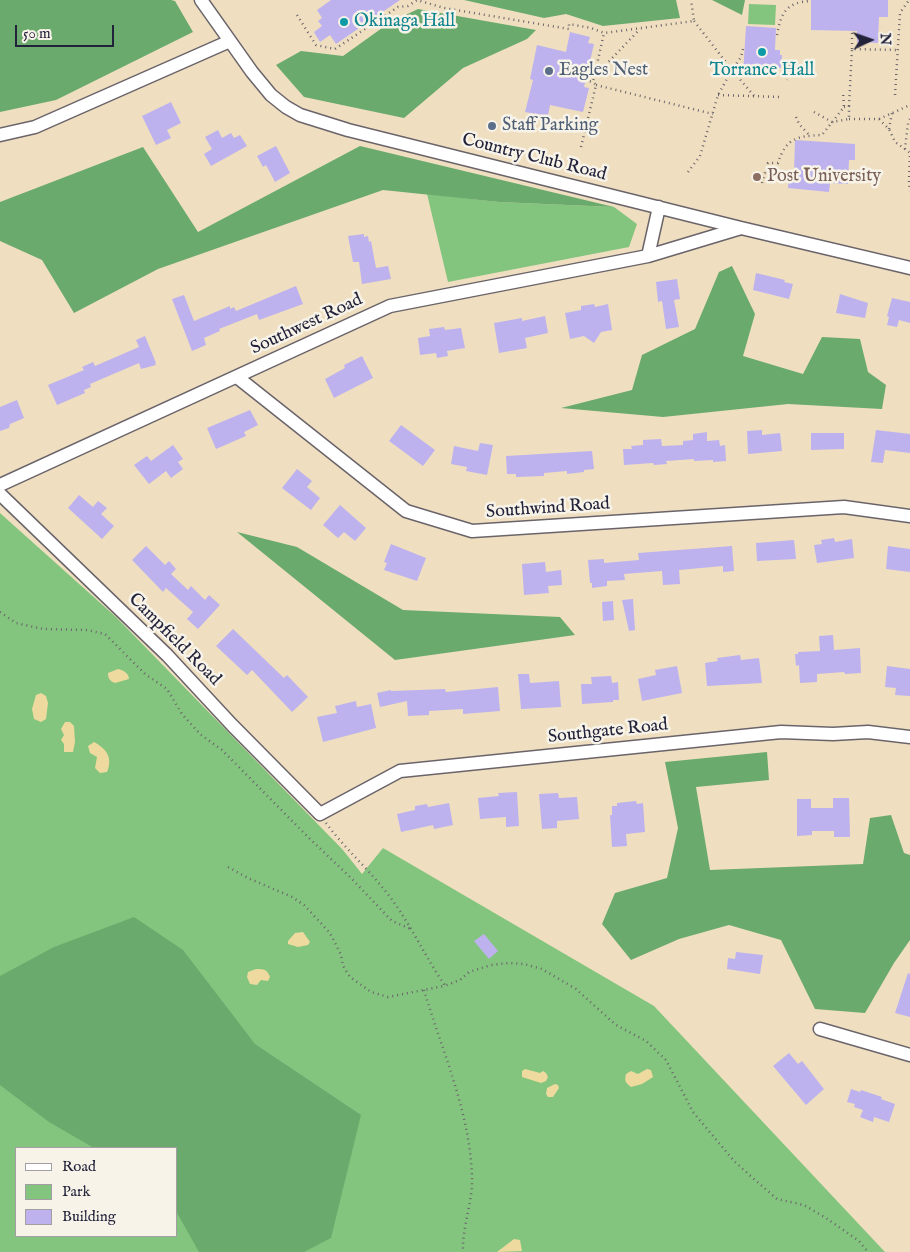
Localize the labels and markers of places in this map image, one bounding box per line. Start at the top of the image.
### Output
place label: Okinaga Hall [354,11,455,33]
marker: Okinaga Hall [338,16,350,28]
marker: Torrance Hall [756,46,768,58]
place label: Eagles Nest [559,60,648,82]
place label: Torrance Hall [710,60,814,82]
marker: Eagles Nest [543,65,555,77]
place label: Staff Parking [502,115,598,137]
marker: Staff Parking [486,120,498,132]
place label: Post University [767,166,881,188]
marker: Post University [751,171,763,183]

